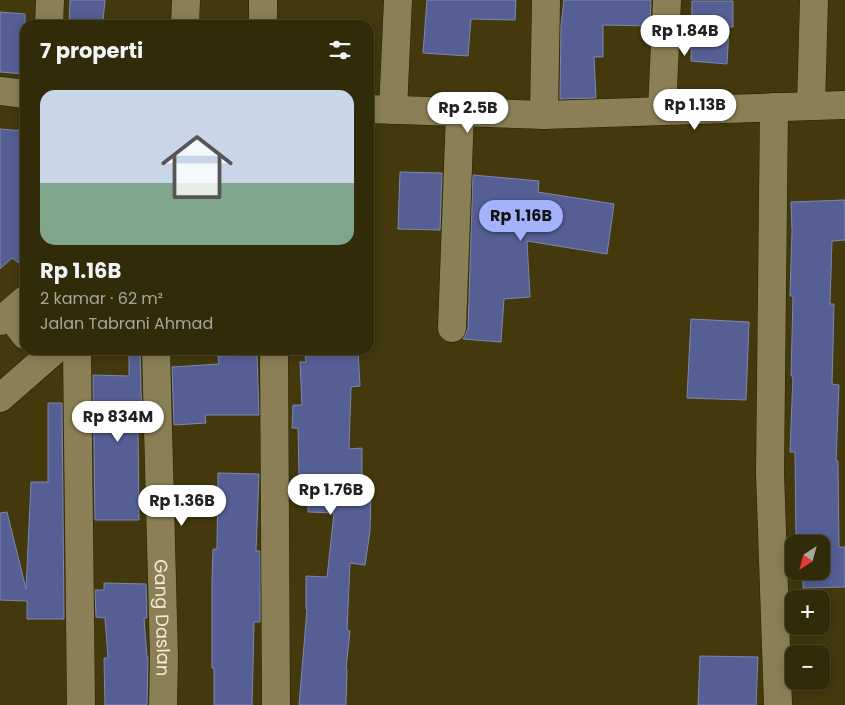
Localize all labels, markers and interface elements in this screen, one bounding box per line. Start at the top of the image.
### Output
pin: Rp 1.84B [633,15,737,57]
text: Rp 1.84B [652,19,718,42]
text: 7 properti [40,36,143,65]
icon: filters [326,36,354,64]
pin: Rp 1.13B [643,88,747,131]
pin: Rp 2.5B [422,92,514,134]
text: Rp 1.13B [664,93,726,116]
text: Rp 2.5B [438,96,498,119]
icon: home [152,122,242,212]
pin: Rp 1.16B [469,200,573,242]
text: Rp 1.16B [490,204,552,227]
text: Rp 1.16B [40,256,121,285]
text: 2 kamar · 62 m² [40,287,163,310]
text: Jalan Tabrani Ahmad [40,312,213,335]
pin: Rp 834M [72,400,164,443]
text: Rp 834M [83,405,153,428]
pin: Rp 1.76B [279,474,383,516]
text: Rp 1.76B [299,478,363,501]
pin: Rp 1.36B [130,484,234,527]
text: Rp 1.36B [149,489,215,512]
north arrow [785,535,830,580]
map controls [785,535,830,690]
street label: Gang Daslan [149,559,177,677]
button: + [785,590,830,635]
button: − [785,645,830,690]

